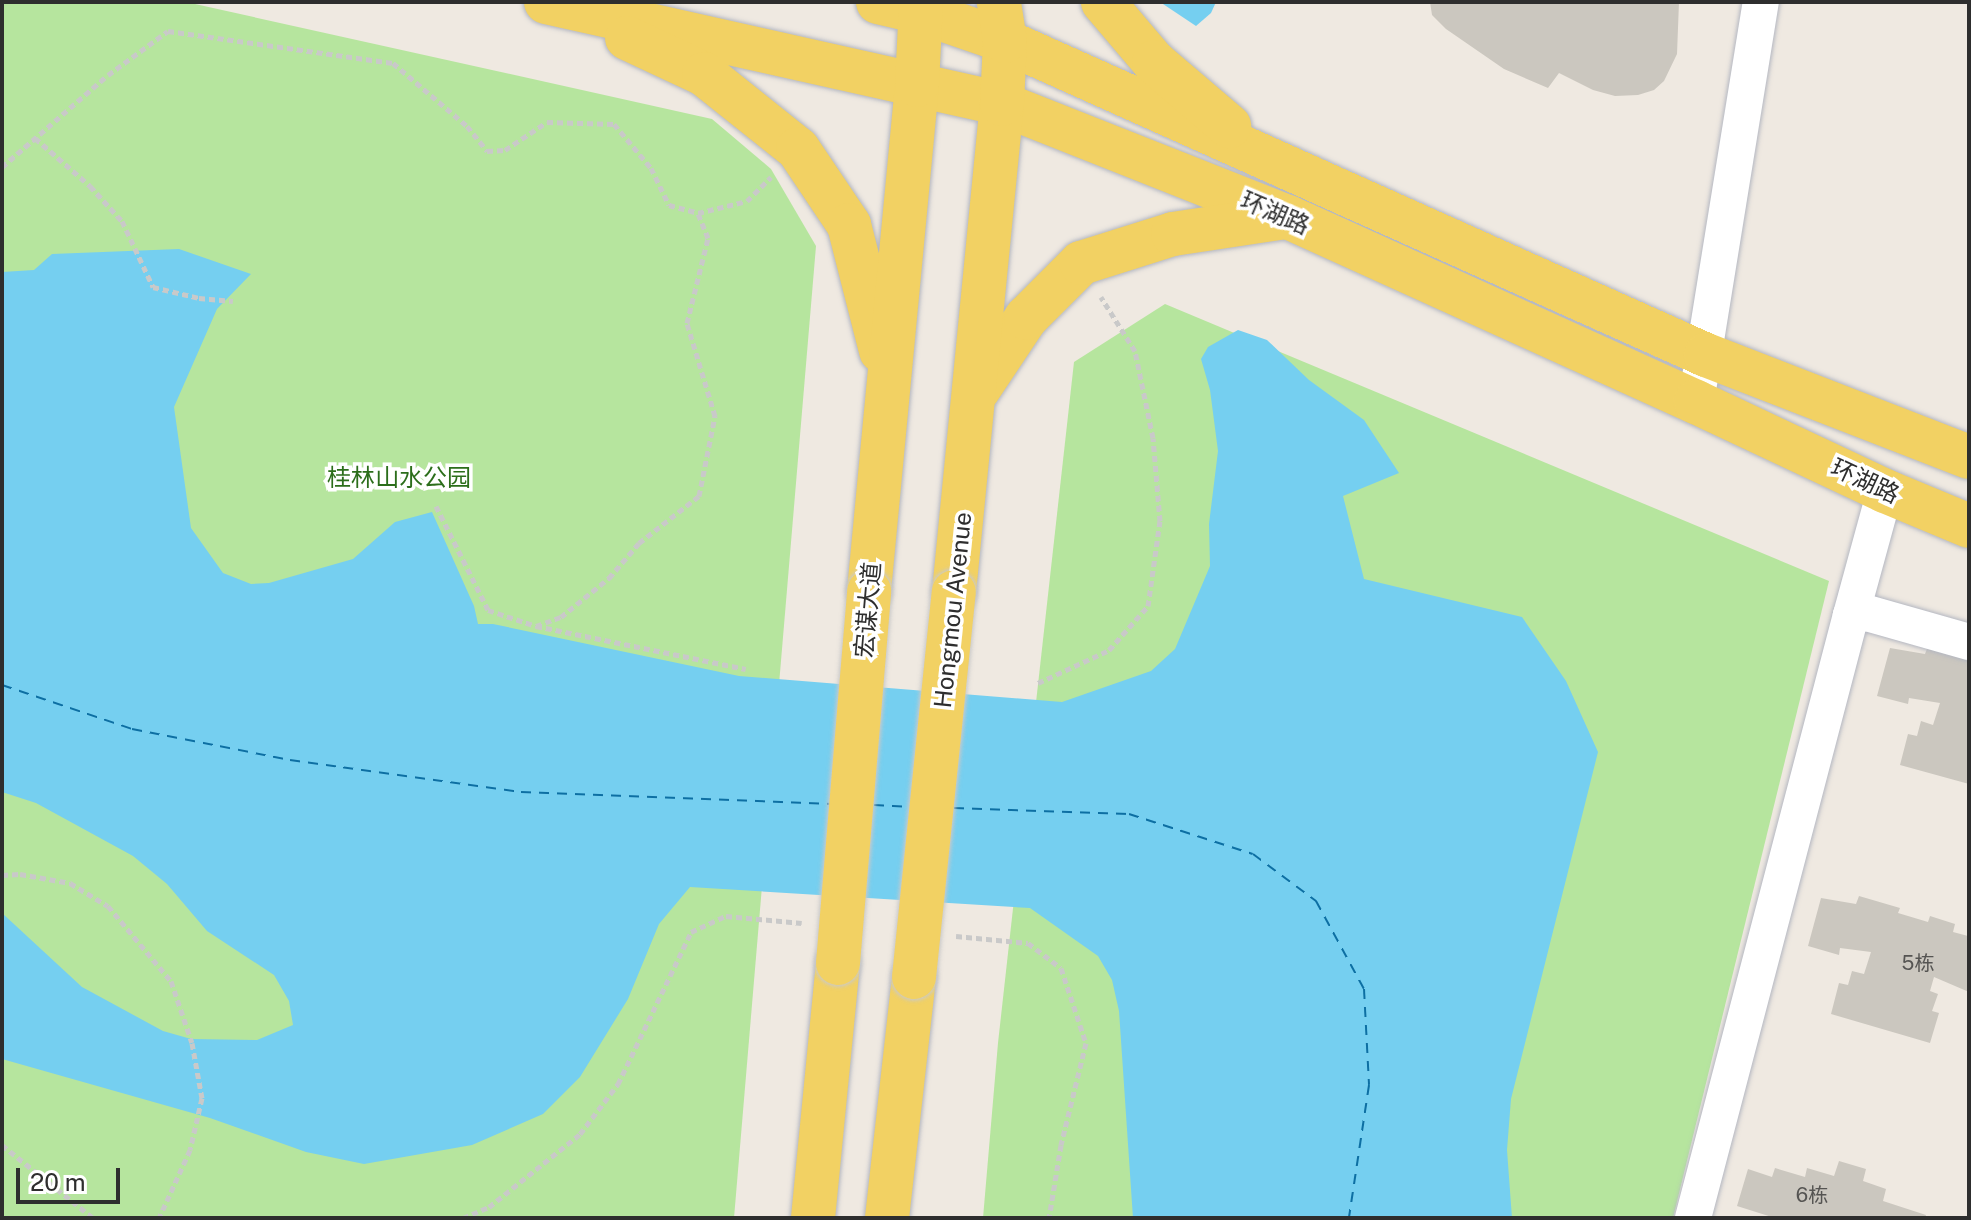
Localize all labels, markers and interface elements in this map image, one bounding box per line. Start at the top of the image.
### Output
street label: 环湖路 [1236,186,1314,240]
street label: 环湖路 [1826,453,1904,509]
park label: 桂林山水公园 [327,464,471,492]
street label: Hongmou Avenue [928,511,978,709]
street label: 宏谋大道 [849,561,887,659]
house number: 5栋 [1902,951,1934,975]
scale bar [20,1152,124,1202]
text: 20 m [30,1168,86,1196]
house number: 6栋 [1796,1183,1828,1207]

